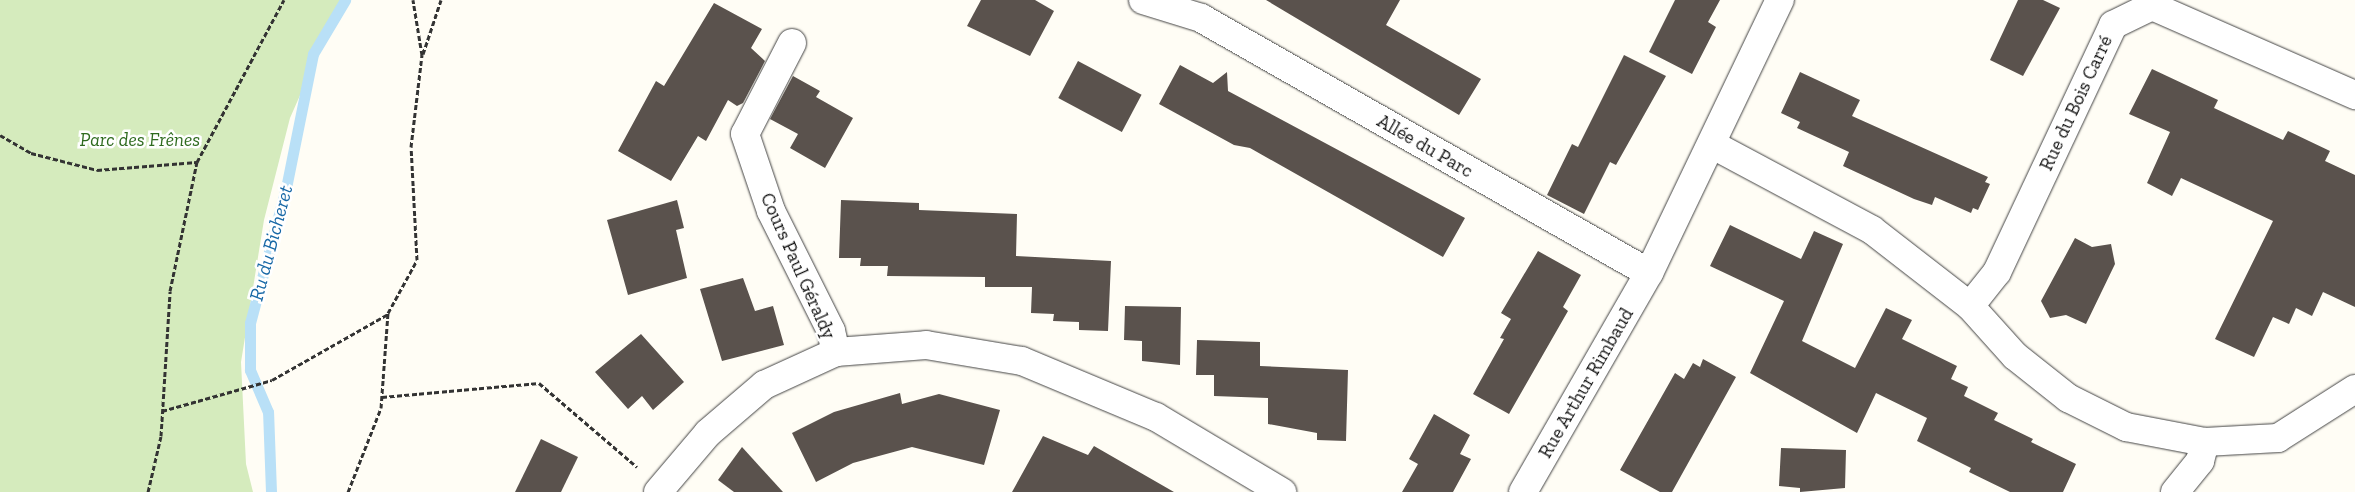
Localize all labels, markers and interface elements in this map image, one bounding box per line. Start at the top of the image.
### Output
street label: Rue du Bois Carré [2035,32,2117,174]
street label: Allée du Parc [1373,109,1477,183]
park label: Parc des Frênes [80,129,200,151]
water label: Ru du Bicheret [244,183,298,303]
street label: Cours Paul Géraldy [756,189,840,343]
street label: Rue Arthur Rimbaud [1534,304,1638,462]

